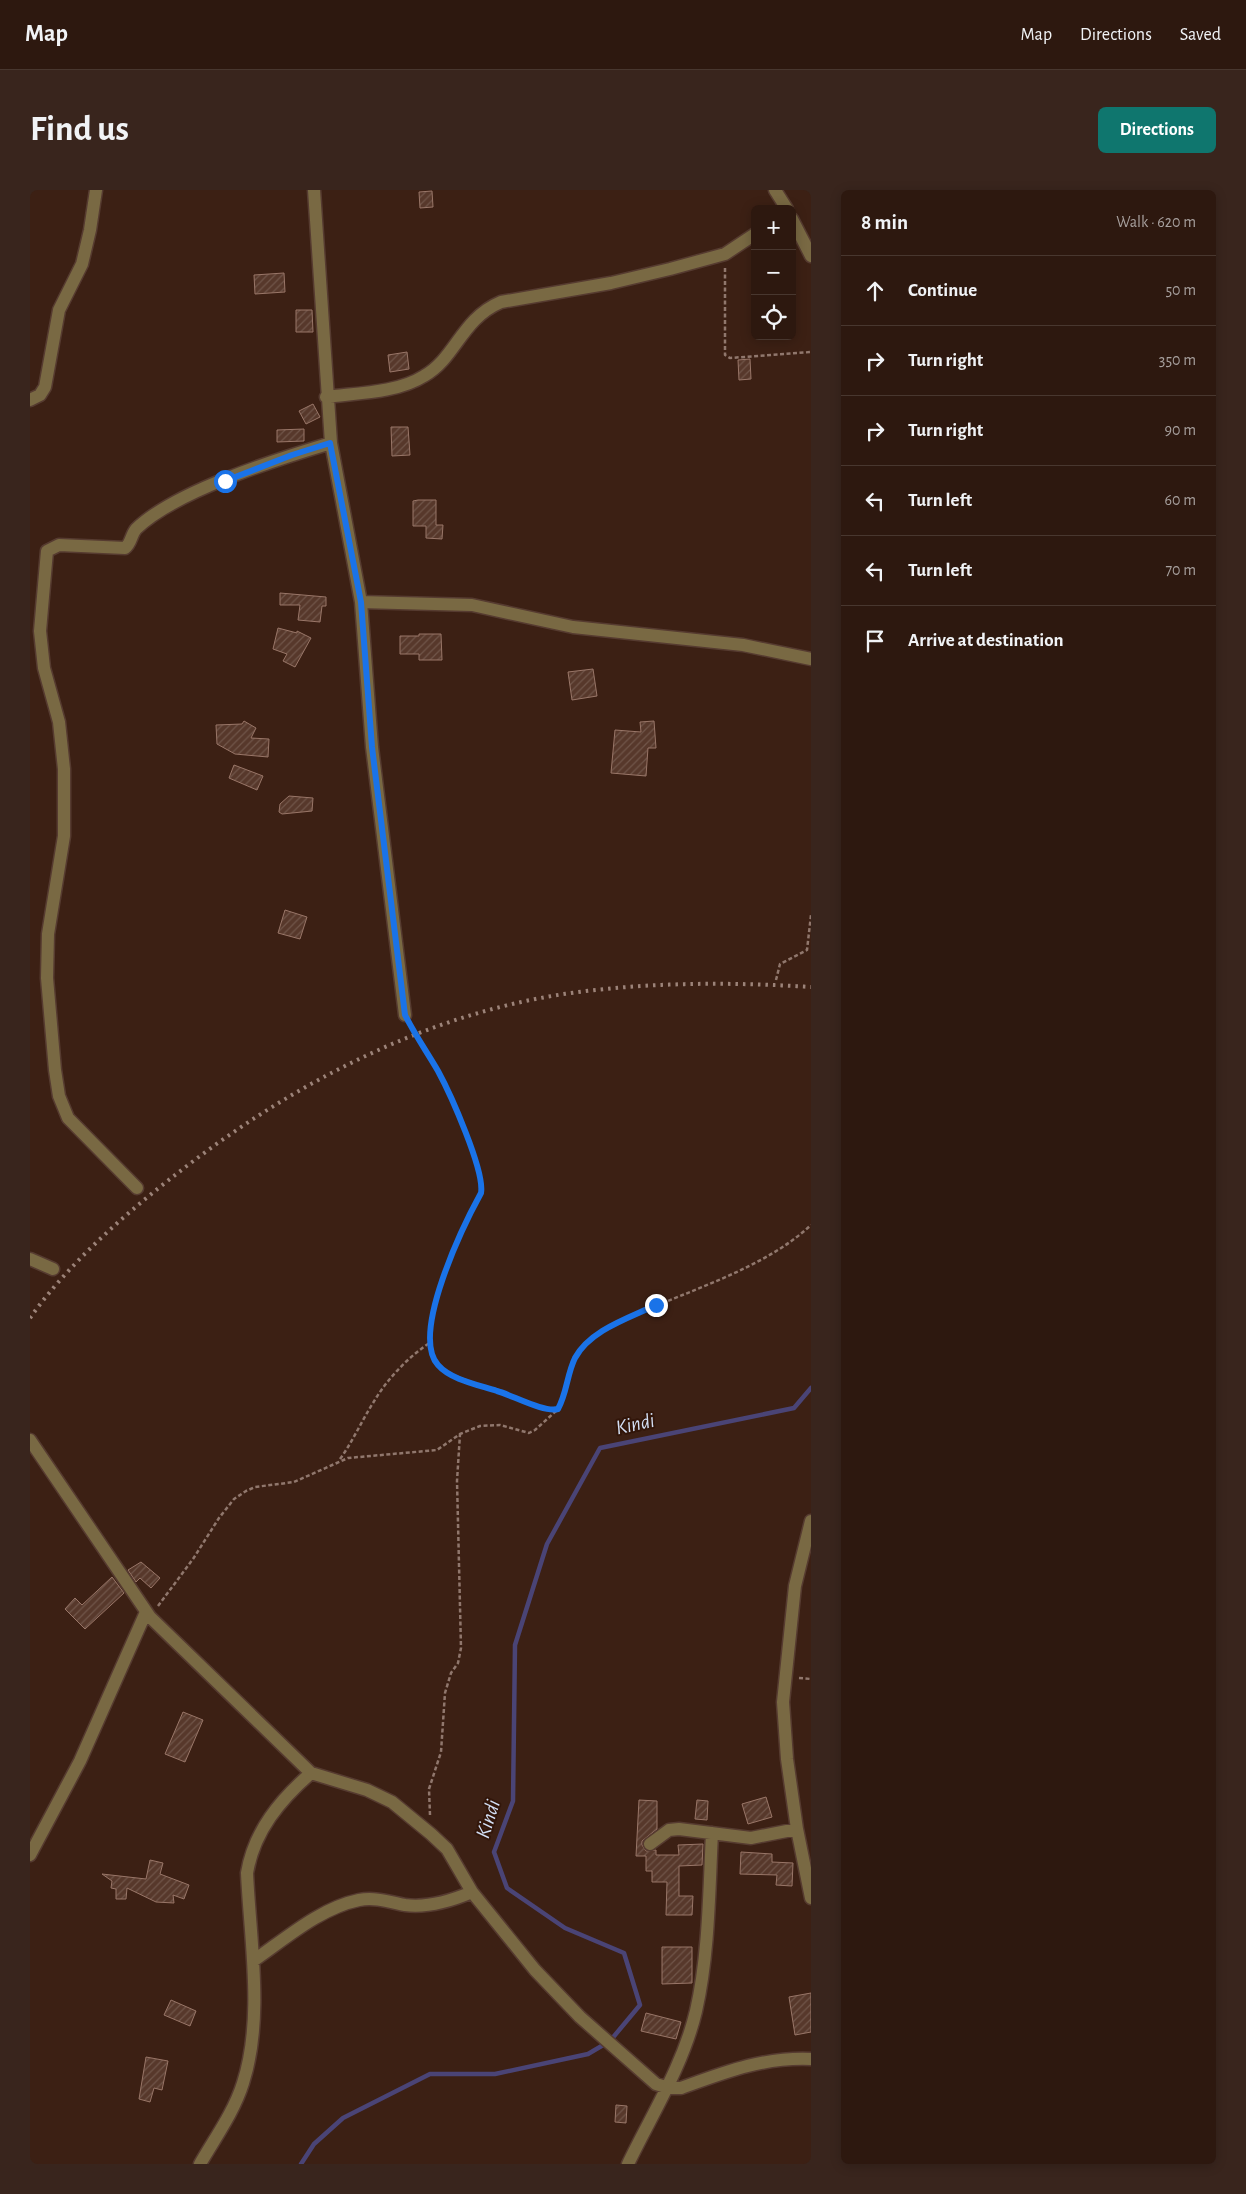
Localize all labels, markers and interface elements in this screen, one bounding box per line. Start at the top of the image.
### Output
text: Map [25,22,68,46]
text: Map [1021,26,1052,44]
text: Directions [1080,26,1152,44]
text: Saved [1180,26,1221,44]
button: Directions [1098,107,1216,153]
text: Find us [30,112,129,147]
map controls [751,205,796,340]
button: + [751,205,796,250]
text: 8 min [861,212,908,233]
text: Walk · 620 m [1116,214,1196,230]
button: − [751,250,796,295]
icon: ahead [861,277,889,305]
text: Continue [908,281,977,300]
text: 50 m [1165,282,1196,298]
button: locate [751,295,796,340]
icon: right [861,347,889,375]
text: Turn right [908,351,983,370]
text: 350 m [1159,352,1196,368]
icon: right [861,417,889,445]
text: Turn right [908,421,983,440]
text: 90 m [1165,422,1196,438]
route start [214,470,237,493]
icon: left [861,487,889,515]
text: Turn left [908,491,972,510]
text: 60 m [1165,492,1196,508]
icon: left [861,557,889,585]
text: Turn left [908,561,972,580]
text: 70 m [1165,562,1196,578]
icon: arrive [861,627,889,655]
text: Arrive at destination [908,631,1064,650]
route end [645,1294,668,1317]
water label: Kindi [614,1410,657,1438]
water label: Kindi [472,1797,504,1841]

